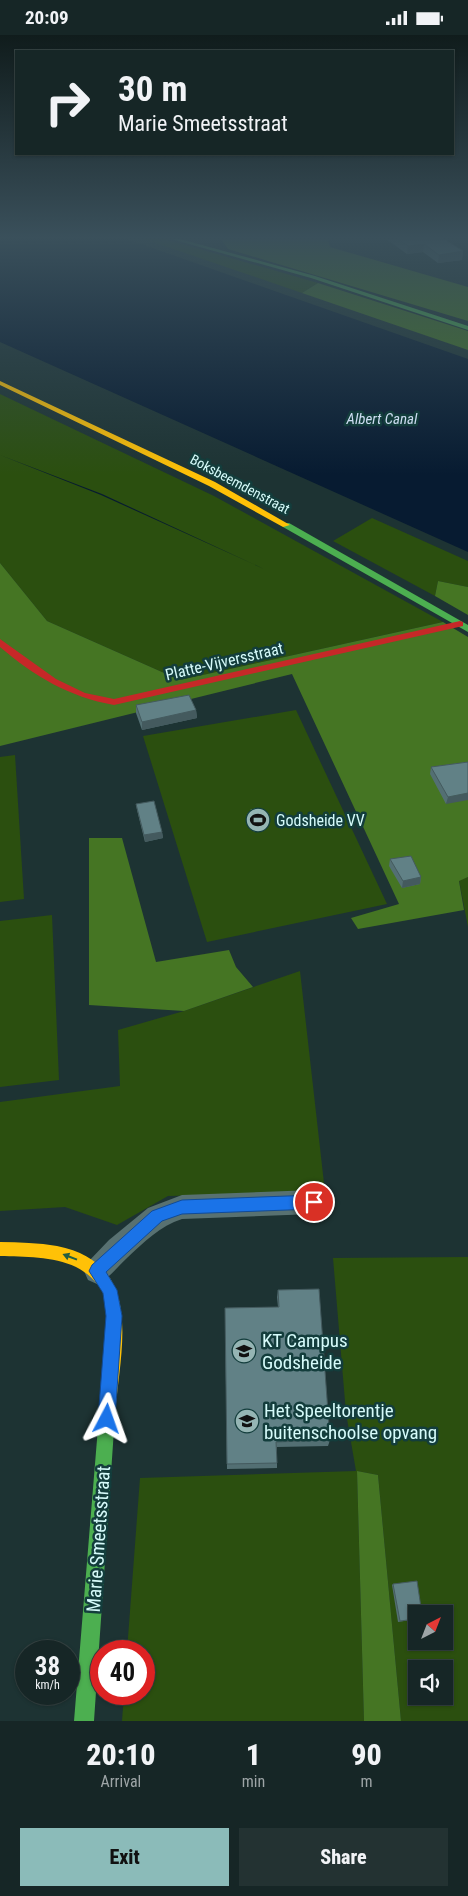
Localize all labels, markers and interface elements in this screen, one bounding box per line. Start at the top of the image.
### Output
text: 20:09 [25,6,69,29]
text: 30 m [118,69,187,110]
icon: right [35,70,100,135]
text: Marie Smeetsstraat [118,111,288,136]
water label: Albert Canal [346,410,418,428]
street label: Boksbeemdenstraat [188,451,292,517]
street label: Platte-Vijversstraat [163,639,285,684]
sports icon: Godsheide VV [245,807,271,833]
place label: Godsheide VV [276,811,365,830]
pin [293,1181,335,1223]
icon: arrive [300,1188,328,1216]
one-way arrow [62,1253,77,1260]
place label: KT Campus Godsheide [262,1329,348,1374]
school or university icon: KT Campus Godsheide [231,1338,257,1364]
position arrow [80,1392,132,1444]
place label: Het Speeltorentje buitenschoolse opvang [264,1399,437,1444]
school or university icon: Het Speeltorentje buitenschoolse opvang [234,1408,260,1434]
street label: Marie Smeetsstraat [82,1465,115,1613]
north arrow [408,1605,452,1650]
map controls [408,1605,453,1705]
speed limit sign: 40 [90,1640,155,1705]
text: 38 [35,1652,60,1681]
button: sound [408,1660,453,1705]
text: km/h [35,1678,60,1692]
text: 20:10 [86,1737,156,1772]
text: 1 [246,1737,261,1772]
text: 90 [351,1737,382,1772]
text: Arrival [101,1772,141,1791]
text: min [242,1772,265,1791]
text: m [361,1772,373,1791]
button: Exit [20,1828,229,1886]
button: Share [239,1828,448,1886]

